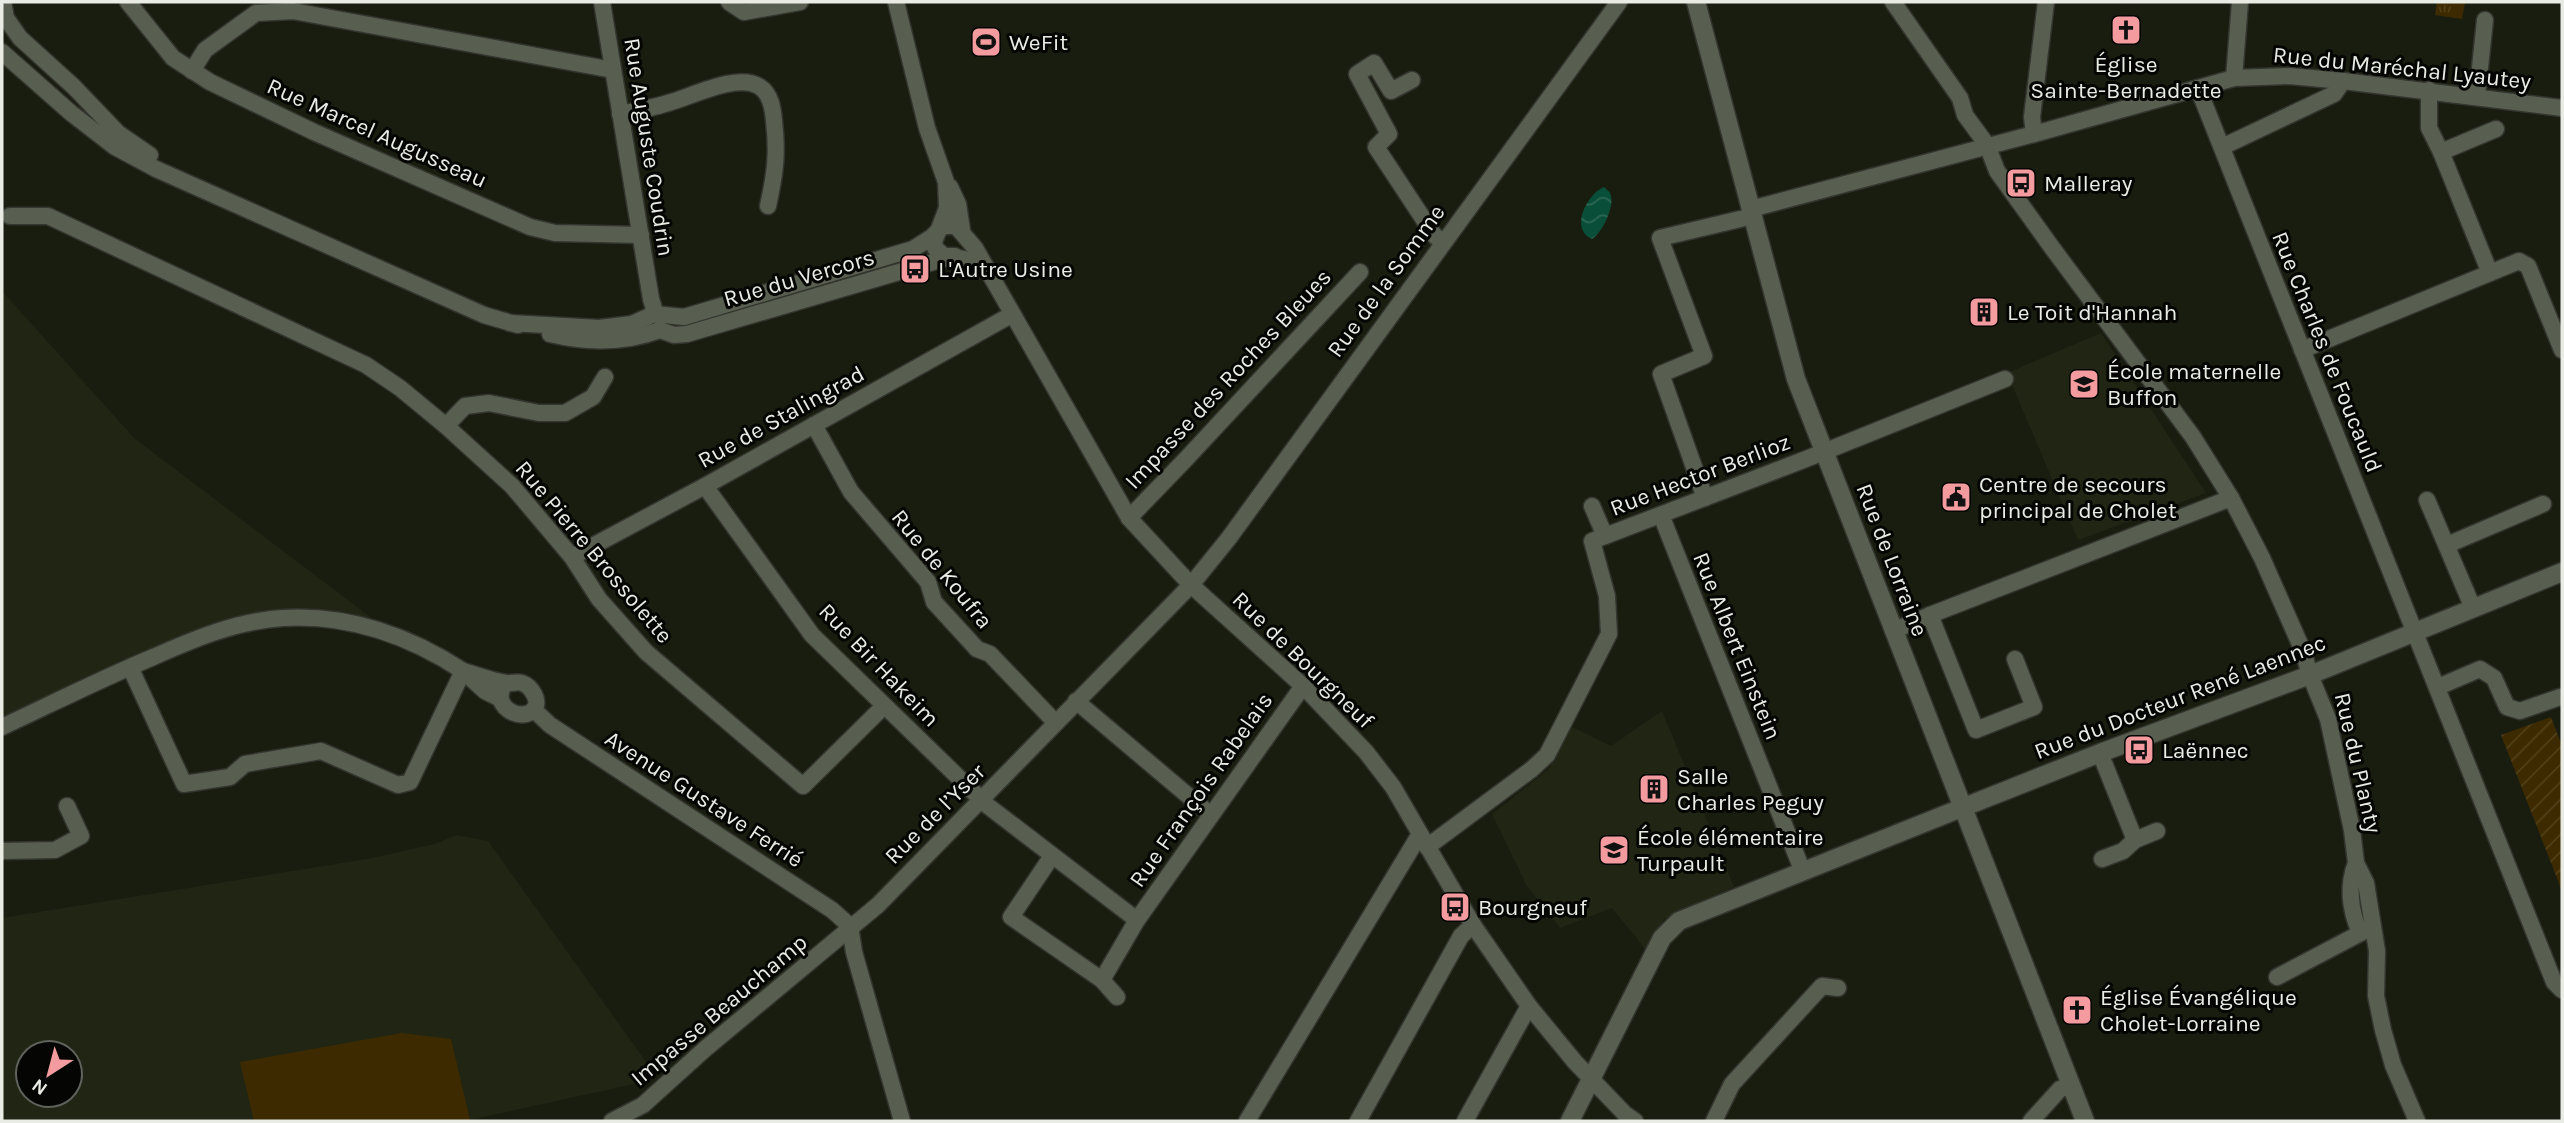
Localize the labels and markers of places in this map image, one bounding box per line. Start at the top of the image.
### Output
church icon: Église Sainte-Bernadette [2109,13,2143,47]
sports icon: WeFit [969,25,1003,59]
place label: WeFit [1009,29,1069,56]
place label: Église Sainte-Bernadette [2030,51,2222,104]
bus stop icon: Malleray [2004,166,2038,200]
place label: Malleray [2044,170,2133,197]
bus stop icon: L'Autre Usine [898,252,932,286]
place label: L'Autre Usine [938,256,1073,283]
building icon: Le Toit d'Hannah [1967,295,2001,329]
place label: Le Toit d'Hannah [2007,299,2177,326]
place label: École maternelle Buffon [2107,358,2281,411]
school or university icon: École maternelle Buffon [2067,367,2101,401]
place label: Centre de secours principal de Cholet [1979,471,2177,524]
public building icon: Centre de secours principal de Cholet [1939,480,1973,514]
bus stop icon: Laënnec [2122,733,2156,767]
place label: Laënnec [2162,737,2249,764]
place label: Salle Charles Peguy [1677,763,1824,816]
building icon: Salle Charles Peguy [1637,772,1671,806]
place label: École élémentaire Turpault [1637,824,1824,877]
school or university icon: École élémentaire Turpault [1597,833,1631,867]
bus stop icon: Bourgneuf [1438,890,1472,924]
place label: Bourgneuf [1478,894,1587,921]
place label: Église Évangélique Cholet-Lorraine [2100,984,2297,1037]
church icon: Église Évangélique Cholet-Lorraine [2060,993,2094,1027]

